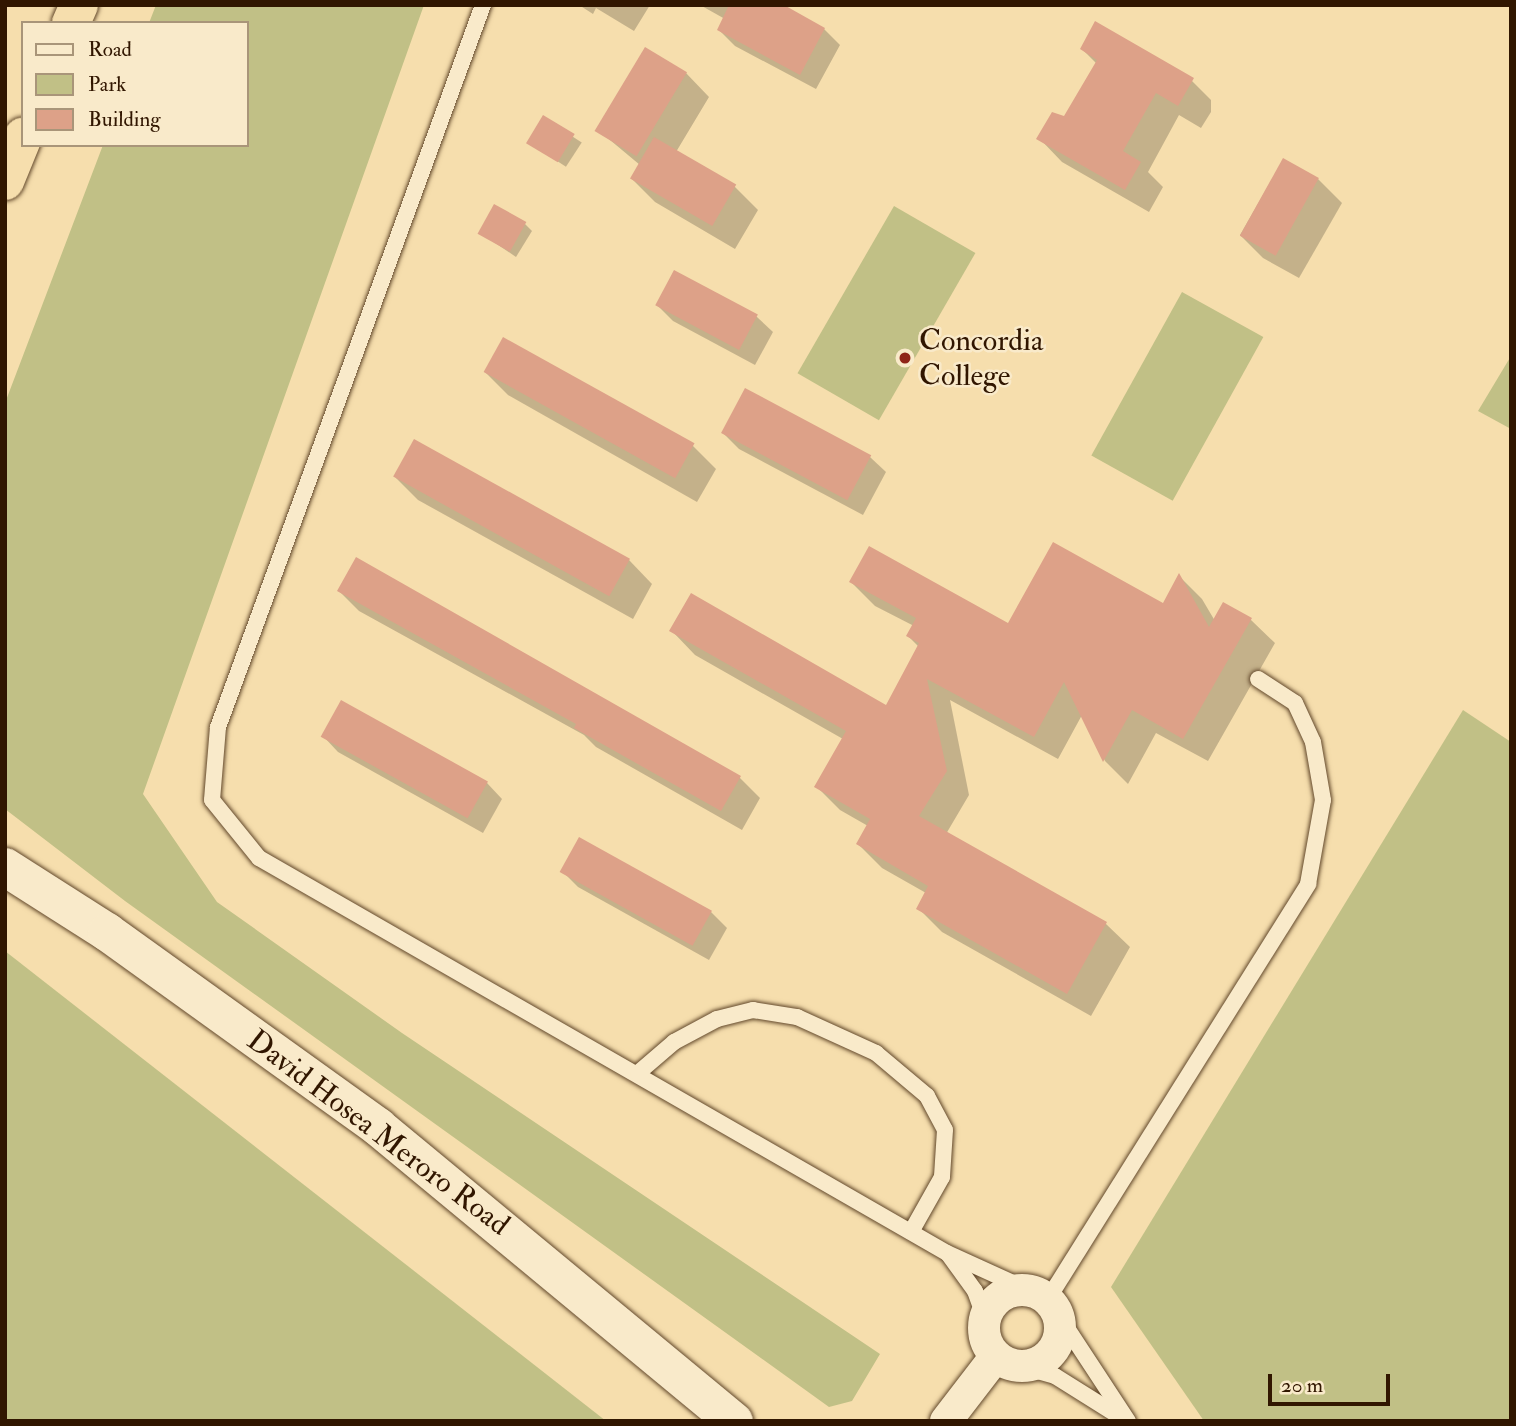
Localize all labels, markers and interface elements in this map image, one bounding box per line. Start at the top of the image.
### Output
legend [21,21,248,147]
text: Road [88,36,132,63]
text: Park [88,71,126,98]
text: Building [88,106,161,133]
place label: Concordia College [919,323,1043,394]
marker: Concordia College [897,350,913,366]
street label: David Hosea Meroro Road [240,1023,516,1243]
scale bar [1271,1360,1394,1404]
text: 20 m [1281,1372,1323,1399]

